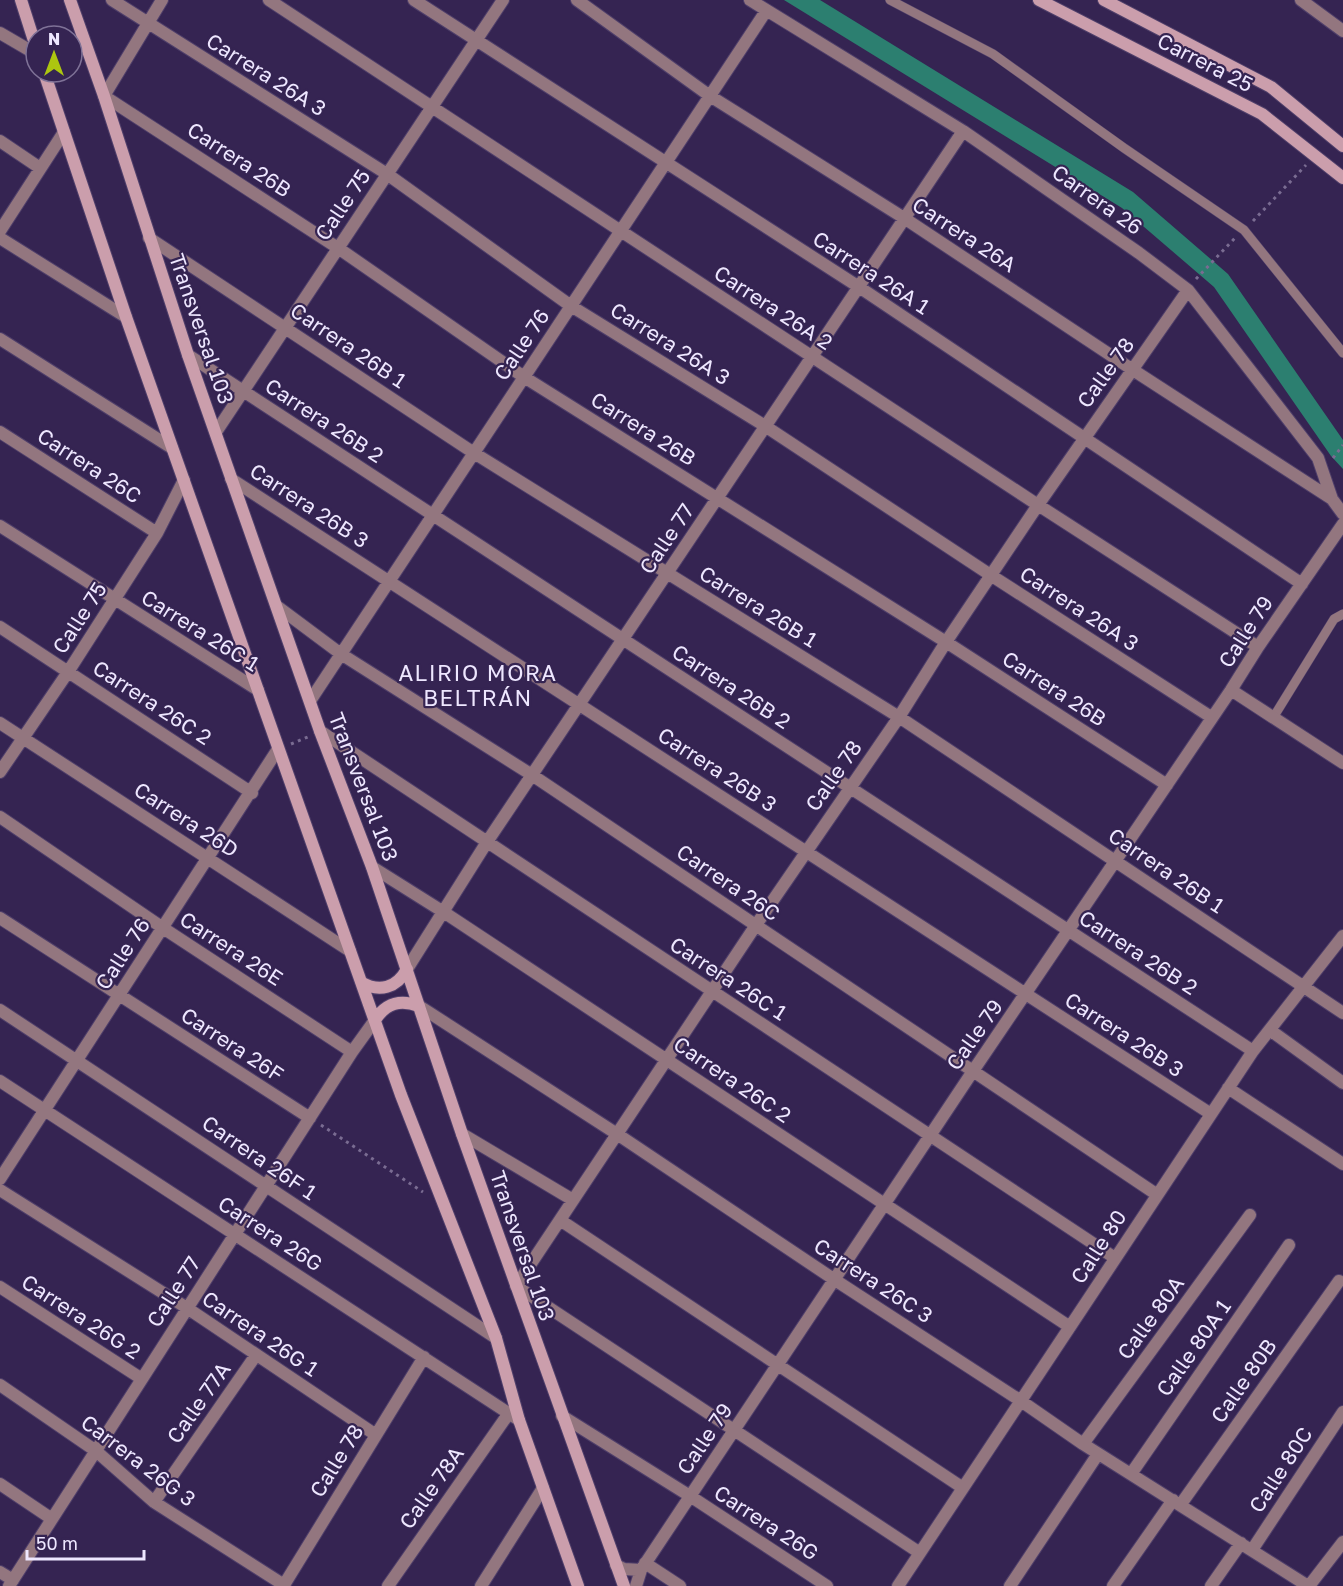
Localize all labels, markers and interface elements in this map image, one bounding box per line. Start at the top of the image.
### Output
north arrow [24,24,84,84]
street label: Carrera 26A 3 [202,27,331,121]
street label: Carrera 25 [1153,27,1258,97]
text: N [48,29,60,49]
street label: Carrera 26B [183,116,296,202]
street label: Carrera 26 [1047,159,1148,240]
street label: Calle 75 [309,164,375,245]
street label: Carrera 26A [908,191,1021,277]
street label: Carrera 26A 1 [808,225,935,320]
street label: Transversal 103 [164,250,240,407]
street label: Carrera 26A 2 [709,259,838,355]
street label: Carrera 26A 3 [606,296,735,390]
street label: Carrera 26B 1 [286,297,411,393]
street label: Calle 76 [488,304,554,385]
street label: Calle 78 [1071,332,1139,413]
street label: Carrera 26B 2 [260,372,389,468]
street label: Carrera 26B [586,386,701,471]
street label: Carrera 26C [33,422,146,508]
street label: Carrera 26B 3 [245,457,374,553]
street label: Calle 77 [633,498,699,578]
street label: Carrera 26B 1 [695,560,822,653]
street label: Carrera 26A 3 [1015,560,1144,656]
street label: Calle 75 [46,577,112,658]
street label: Carrera 26C 1 [137,584,264,677]
street label: Calle 79 [1212,591,1278,672]
street label: Carrera 26B 2 [667,638,796,734]
street label: Carrera 26B [998,645,1111,731]
street label: Carrera 26C 2 [88,654,217,750]
district label: ALIRIO MORA BELTRÁN [398,659,558,711]
street label: Transversal 103 [324,709,404,865]
street label: Carrera 26B 3 [653,721,782,817]
street label: Calle 78 [799,735,867,816]
street label: Carrera 26D [129,776,244,863]
street label: Carrera 26B 1 [1104,822,1229,918]
street label: Carrera 26C [672,838,785,926]
street label: Carrera 26B 2 [1074,904,1203,1000]
street label: Carrera 26E [175,905,288,991]
street label: Calle 76 [89,913,155,994]
street label: Carrera 26C 1 [665,931,792,1026]
street label: Carrera 26B 3 [1060,986,1189,1082]
street label: Calle 79 [940,994,1008,1075]
street label: Carrera 26F [176,1001,289,1087]
street label: Carrera 26C 2 [669,1030,796,1128]
street label: Carrera 26F 1 [197,1109,322,1205]
street label: Transversal 103 [485,1167,561,1324]
street label: Carrera 26G [213,1190,328,1277]
street label: Calle 80 [1065,1205,1132,1288]
street label: Carrera 26C 3 [809,1232,938,1328]
street label: Calle 77 [141,1251,206,1332]
street label: Carrera 26G 2 [17,1268,146,1364]
street label: Calle 80A [1111,1271,1189,1364]
street label: Carrera 26G 1 [197,1285,324,1382]
street label: Calle 80A 1 [1150,1294,1236,1401]
street label: Calle 80B [1205,1333,1282,1427]
street label: Calle 77A [161,1357,236,1448]
street label: Calle 79 [671,1398,737,1479]
street label: Carrera 26G 3 [76,1409,201,1512]
street label: Calle 78 [304,1419,369,1502]
street label: Calle 80C [1243,1422,1317,1517]
street label: Calle 78A [393,1441,469,1534]
street label: Carrera 26G [709,1479,824,1566]
scale bar [27,1523,144,1561]
text: 50 m [36,1532,78,1554]

